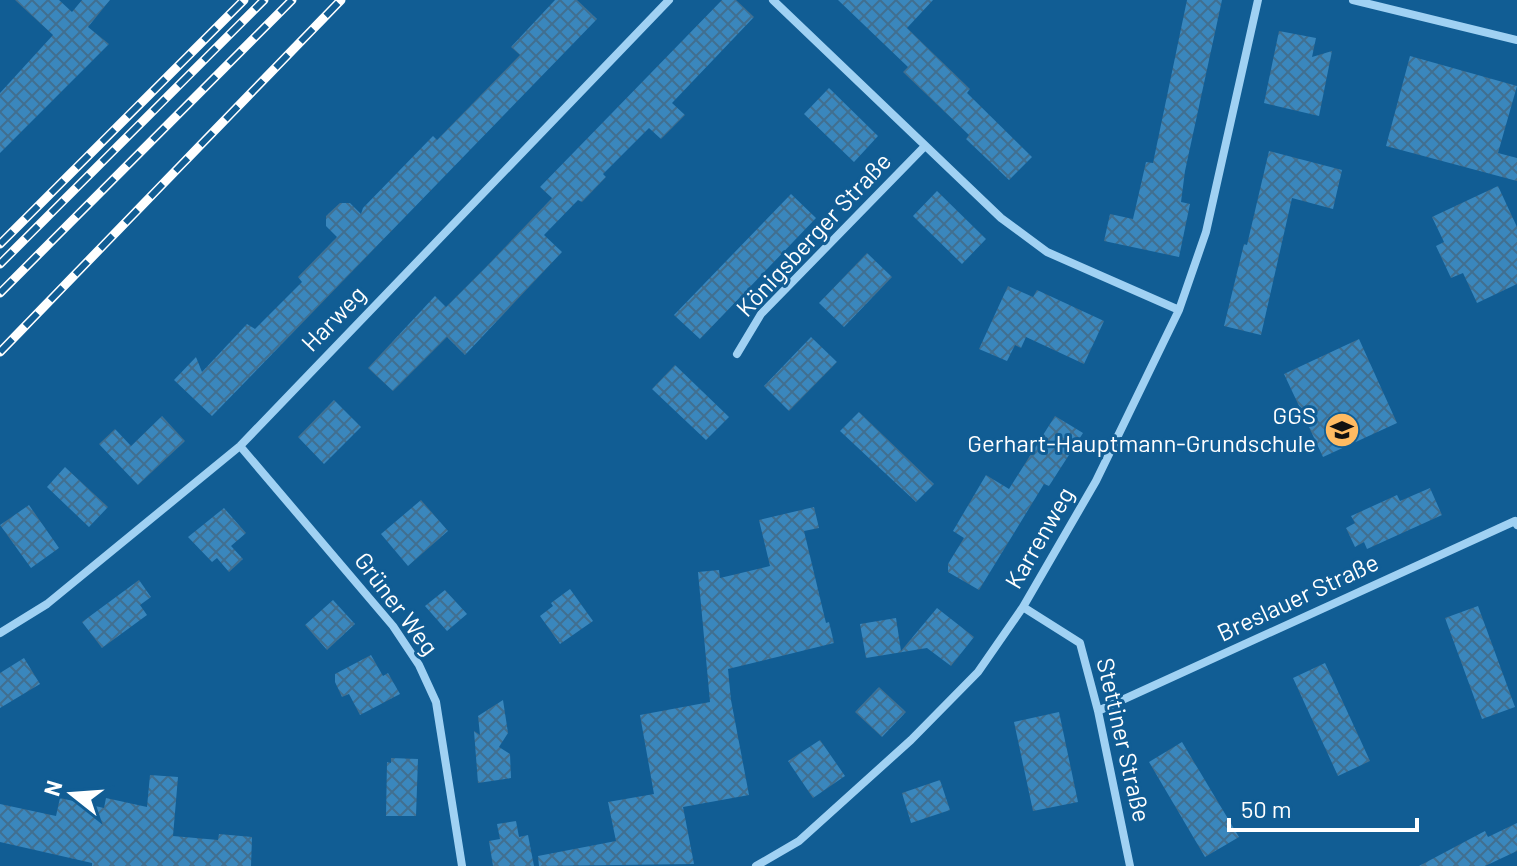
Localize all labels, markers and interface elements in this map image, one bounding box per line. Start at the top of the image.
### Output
street label: Königsberger Straße [729,146,896,322]
street label: Harweg [295,279,371,357]
place label: GGS Gerhart-Hauptmann-Grundschule [967,400,1316,457]
school or university icon: GGS Gerhart-Hauptmann-Grundschule [1323,411,1361,449]
street label: Karrenweg [998,481,1079,593]
street label: Grüner Weg [349,546,445,660]
street label: Breslauer Straße [1212,547,1383,647]
street label: Stettiner Straße [1091,655,1157,825]
north arrow [32,754,112,834]
text: N [37,777,66,799]
scale bar [1229,782,1417,832]
text: 50 m [1241,794,1292,823]

